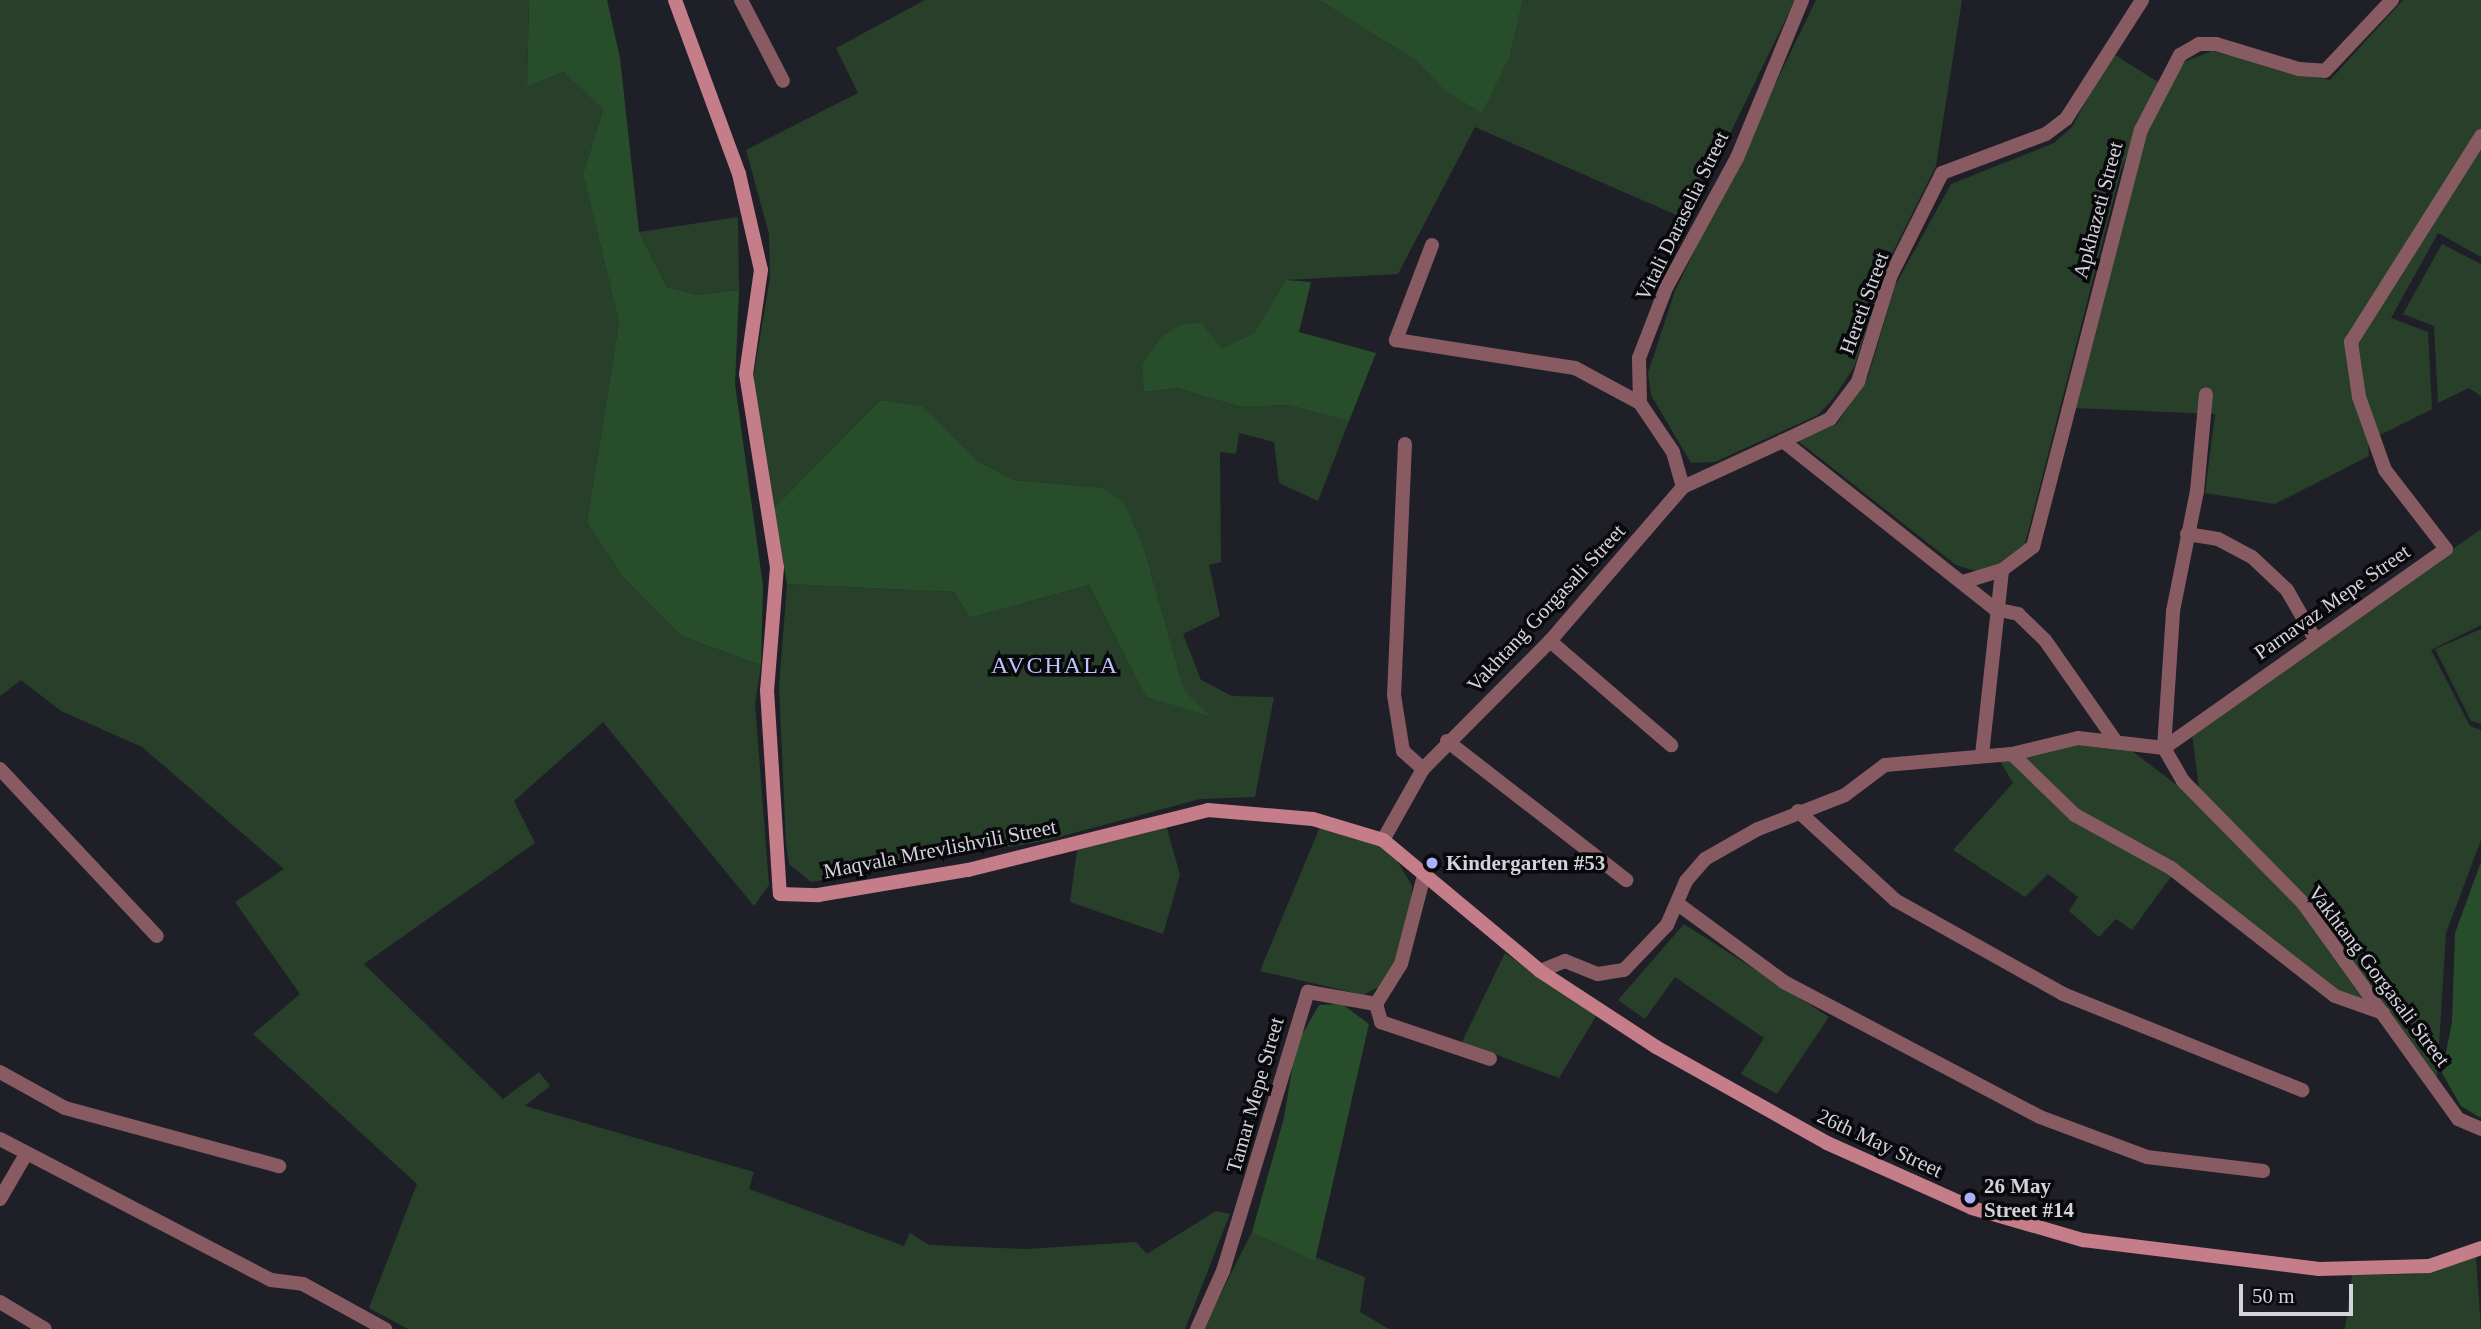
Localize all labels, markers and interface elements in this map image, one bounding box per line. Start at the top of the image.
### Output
street label: Vitali Daraselia Street [1625,116,1739,316]
street label: Apkhazeti Street [2065,129,2131,291]
street label: Hereti Street [1831,240,1897,366]
street label: Vakhtang Gorgasali Street [1449,506,1643,710]
street label: Parnavaz Mepe Street [2237,530,2427,674]
district label: AVCHALA [997,652,1113,680]
street label: Maqvala Mrevlishvili Street [808,812,1072,886]
place label: Kindergarten #53 [1446,850,1629,876]
marker: Kindergarten #53 [1424,855,1440,871]
street label: Vakhtang Gorgasali Street [2292,866,2466,1086]
street label: Tamar Mepe Street [1217,1002,1293,1188]
street label: 26th May Street [1804,1099,1956,1187]
place label: 26 May Street #14 [1984,1173,2091,1223]
marker: 26 May Street #14 [1962,1190,1978,1206]
scale bar [2243,1270,2357,1314]
text: 50 m [2252,1284,2295,1308]

